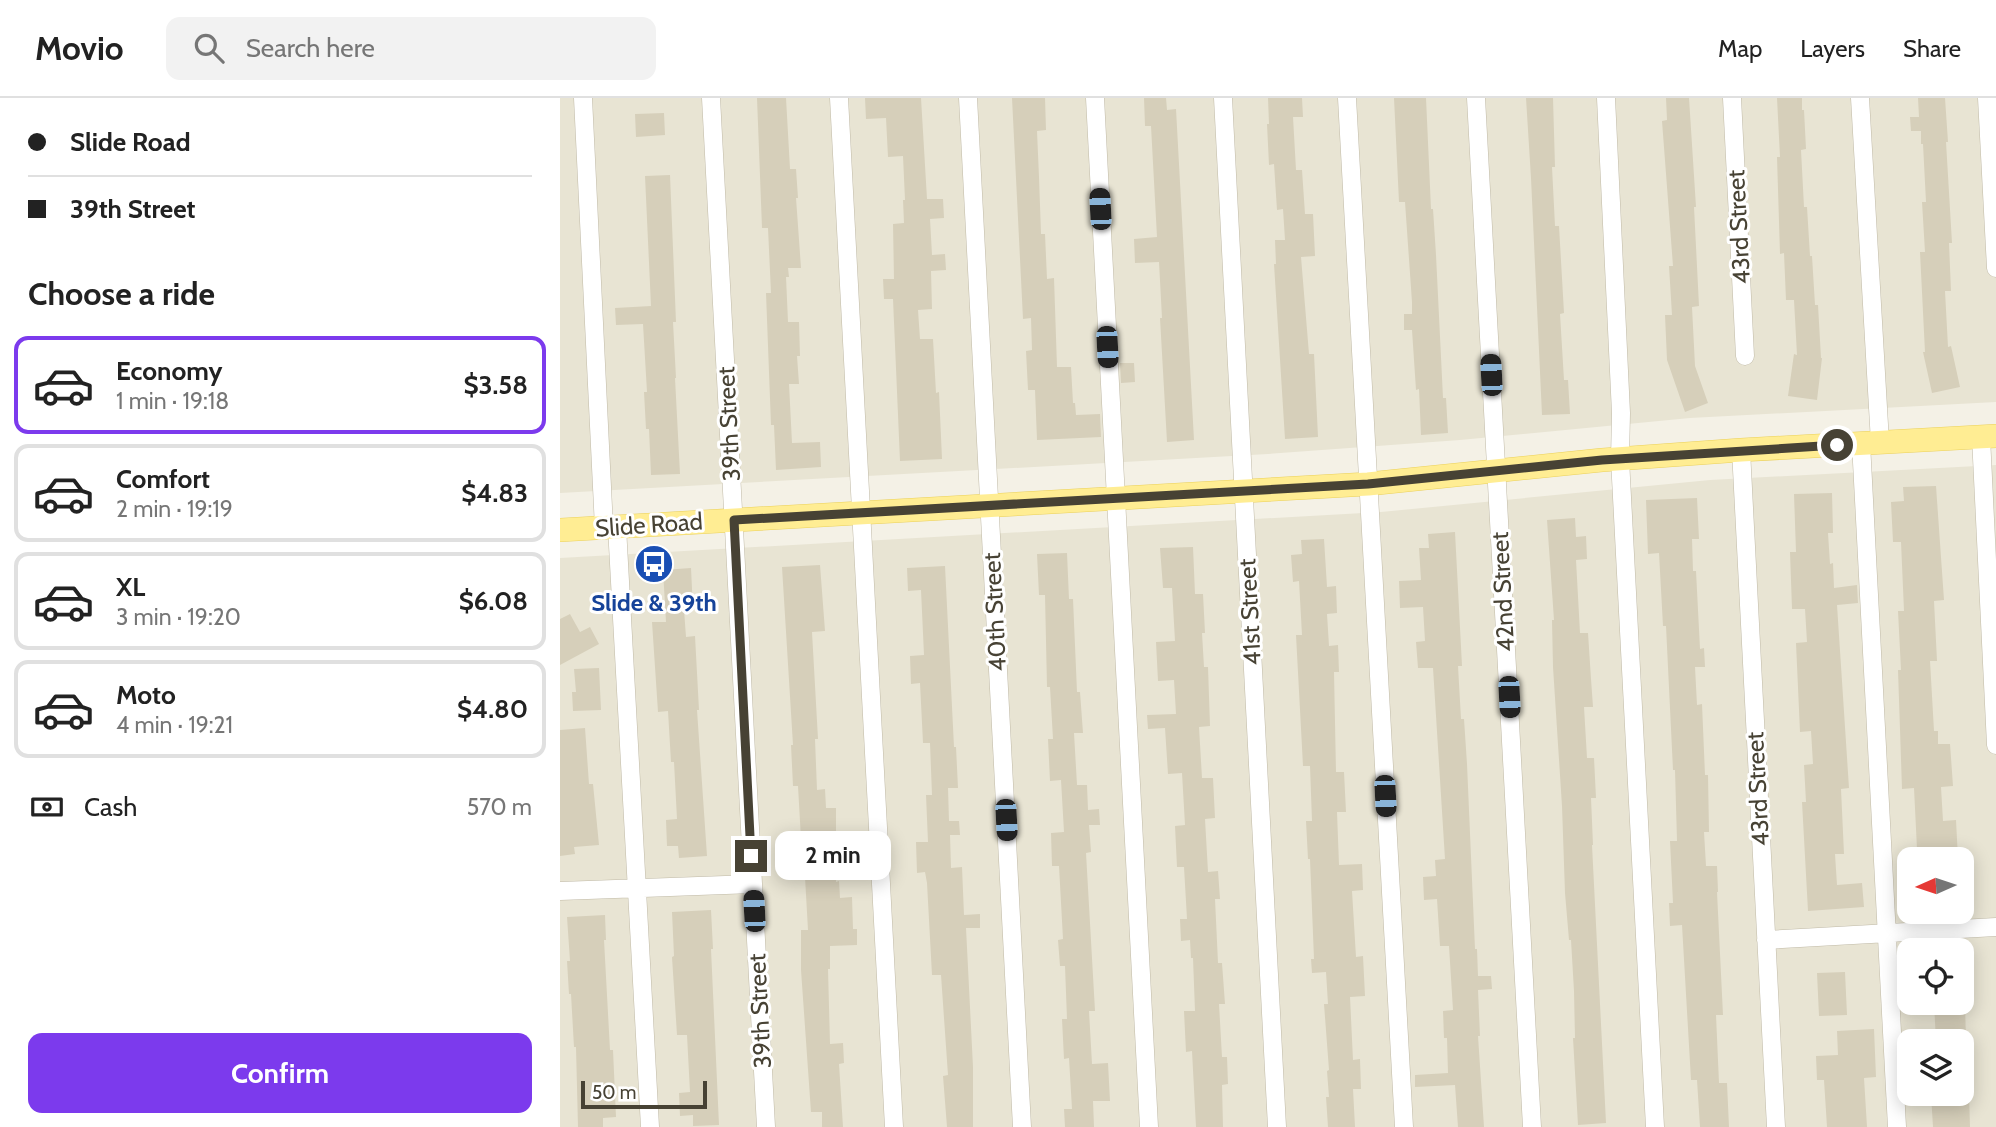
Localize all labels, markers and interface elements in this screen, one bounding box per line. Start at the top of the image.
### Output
search box [166,17,656,80]
text: Movio [35,28,124,68]
icon: search [190,29,228,67]
text: Search here [246,32,375,64]
text: Map [1718,34,1762,63]
text: Layers [1800,34,1865,63]
text: Share [1903,34,1961,63]
text: Slide Road [70,126,190,158]
street label: 43rd Street [1721,169,1756,285]
car [1089,187,1112,231]
text: 39th Street [70,193,196,225]
text: Choose a ride [28,274,215,313]
car [1096,325,1119,369]
car [1480,353,1503,397]
icon: car [32,354,95,417]
text: Economy [116,355,222,387]
street label: 39th Street [711,366,746,482]
text: $3.58 [463,369,528,401]
text: 1 min · 19:18 [116,387,229,415]
route start [1821,429,1853,461]
icon: car [32,462,95,525]
text: Comfort [116,463,210,495]
text: $4.83 [461,477,528,509]
text: 2 min · 19:19 [116,495,233,523]
street label: Slide Road [594,506,704,543]
street label: 42nd Street [1485,531,1520,653]
bus stop icon: Slide & 39th [633,543,675,585]
street label: 40th Street [977,552,1012,672]
street label: 41st Street [1232,558,1267,666]
icon: car [32,570,95,633]
text: XL [116,571,145,603]
text: $6.08 [459,585,528,617]
place label: Slide & 39th [591,588,717,617]
text: 3 min · 19:20 [116,603,241,631]
car [1498,675,1521,719]
icon: car [32,678,95,741]
text: Moto [116,679,176,711]
text: $4.80 [457,693,528,725]
text: 4 min · 19:21 [116,711,233,739]
street label: 43rd Street [1740,731,1775,847]
car [1374,774,1397,818]
icon: cash [28,788,66,826]
text: Cash [84,791,137,823]
text: 570 m [467,793,532,821]
car [995,798,1018,842]
callout: 2 min [776,832,891,880]
route end [735,840,767,872]
text: 2 min [805,841,861,869]
north arrow [1897,847,1974,924]
map controls [1897,847,1974,1106]
car [743,889,766,933]
button: locate [1897,938,1974,1015]
street label: 39th Street [742,953,777,1069]
button: layers [1897,1029,1974,1106]
button: Confirm [28,1033,532,1113]
scale bar [581,1078,707,1110]
text: 50 m [592,1081,636,1104]

